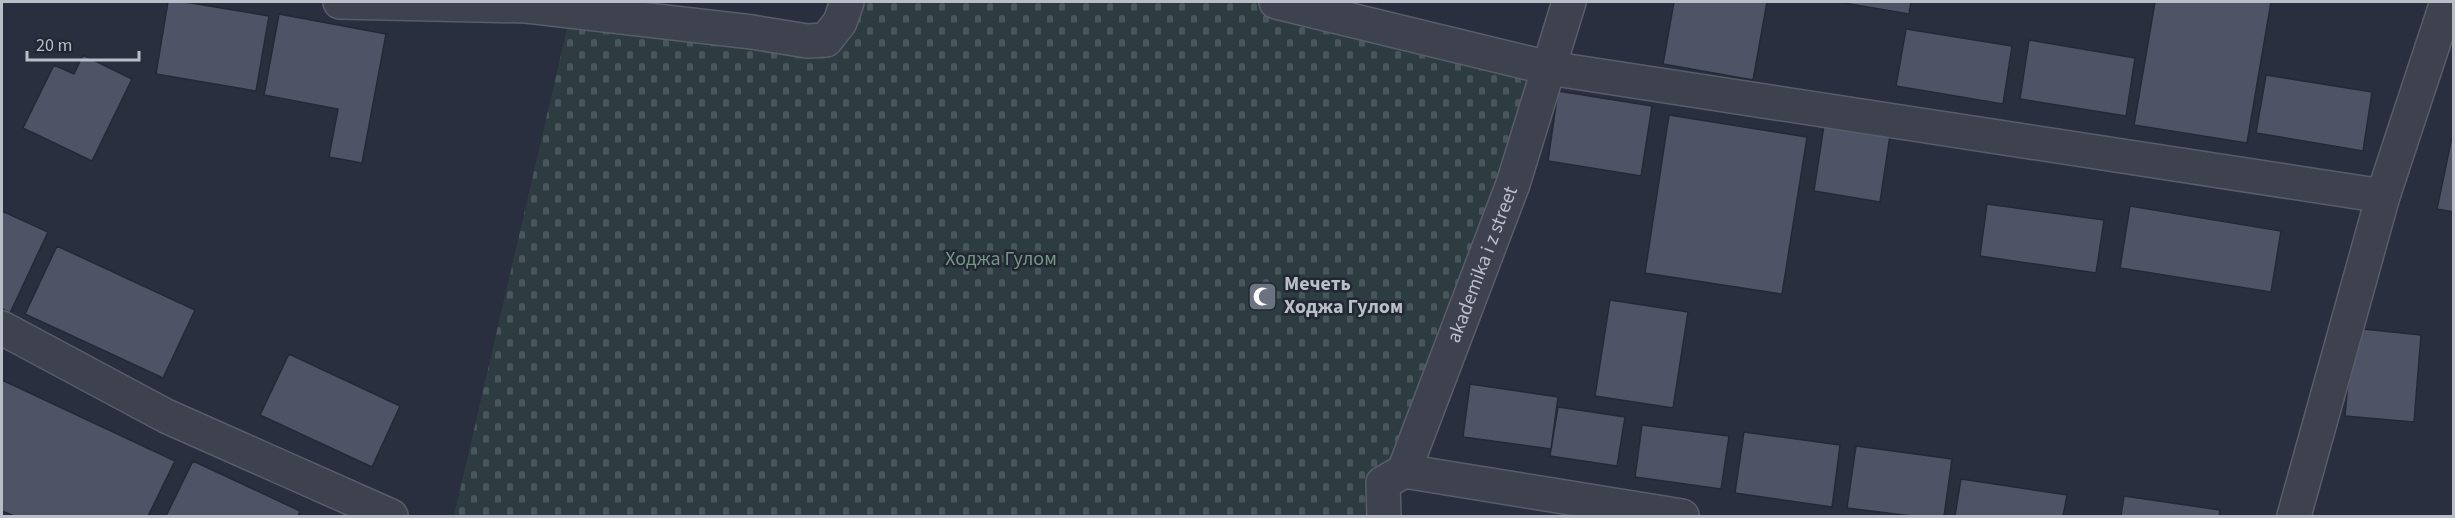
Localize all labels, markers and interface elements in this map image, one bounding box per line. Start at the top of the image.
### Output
scale bar [27,24,140,62]
text: 20 m [36,33,72,58]
street label: akademika i z street [1440,182,1525,347]
park label: Ходжа Гулом [945,245,1057,273]
place label: Мечеть Ходжа Гулом [1284,270,1403,321]
mosque icon: Мечеть Ходжа Гулом [1247,280,1279,312]

